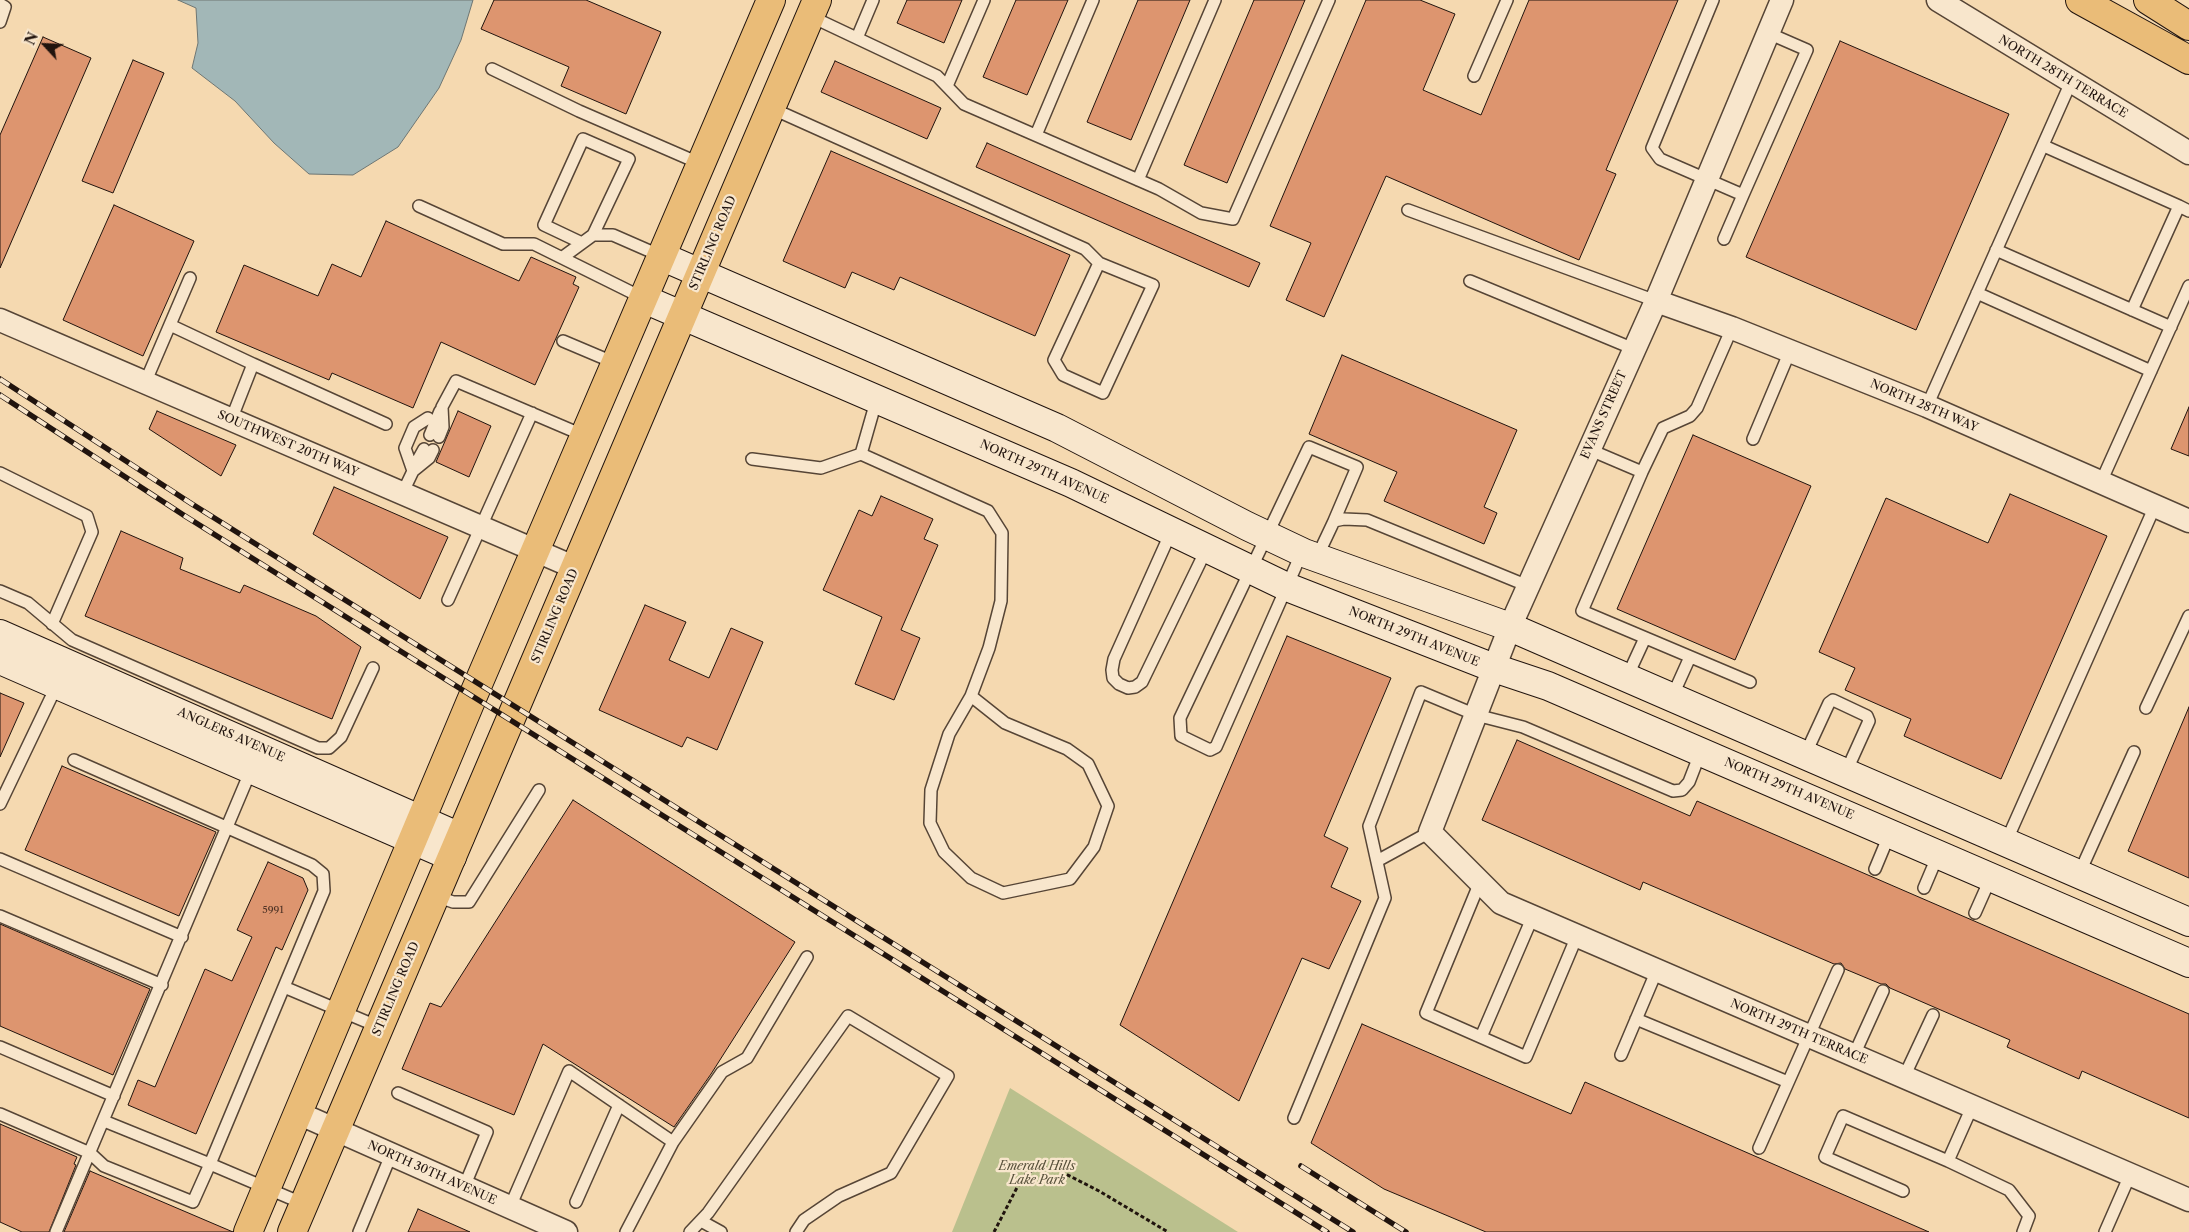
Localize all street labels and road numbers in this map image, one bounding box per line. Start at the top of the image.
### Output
street label: NORTH 28TH TERRACE [1996,33,2130,121]
street label: STIRLING ROAD [687,194,739,292]
street label: EVANS STREET [1578,368,1630,462]
street label: NORTH 28TH WAY [1868,377,1980,435]
street label: SOUTHWEST 20TH WAY [215,408,361,480]
street label: NORTH 29TH AVENUE [977,437,1111,507]
street label: STIRLING ROAD [529,567,581,665]
street label: NORTH 29TH AVENUE [1347,604,1481,670]
street label: ANGLERS AVENUE [175,705,287,765]
street label: NORTH 29TH AVENUE [1722,755,1856,823]
street label: STIRLING ROAD [370,940,422,1038]
street label: NORTH 29TH TERRACE [1728,996,1870,1068]
street label: NORTH 30TH AVENUE [365,1138,499,1208]

